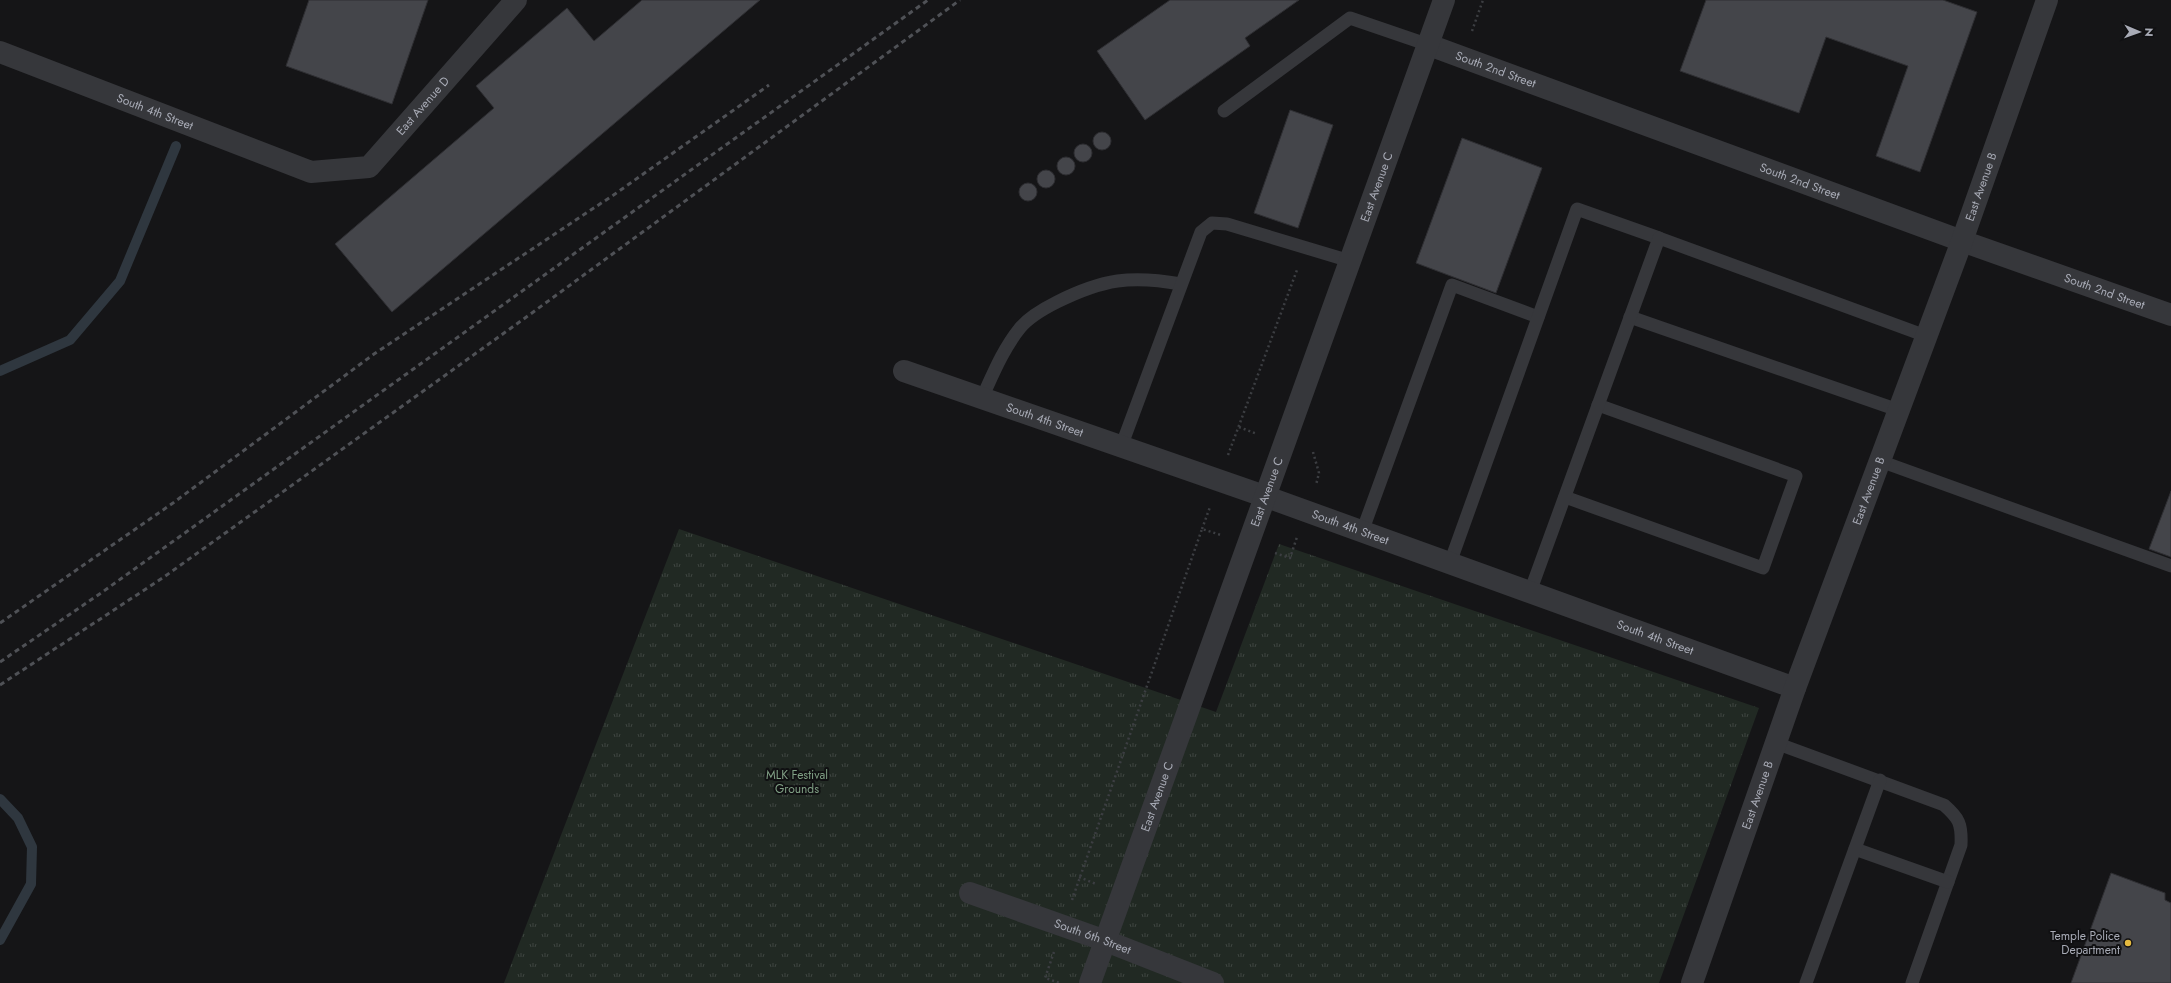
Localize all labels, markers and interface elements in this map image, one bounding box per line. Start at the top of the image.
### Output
north arrow [2119,12,2159,52]
text: N [2141,28,2157,37]
street label: South 2nd Street [1453,46,1539,93]
street label: East Avenue D [392,73,454,139]
street label: South 4th Street [114,89,196,135]
street label: East Avenue C [1356,150,1397,224]
street label: East Avenue B [1961,150,2002,224]
street label: South 2nd Street [1757,158,1843,204]
street label: South 2nd Street [2062,269,2147,314]
street label: South 4th Street [1004,398,1086,442]
street label: East Avenue C [1246,454,1288,529]
street label: East Avenue B [1848,454,1890,527]
street label: South 4th Street [1309,505,1392,549]
street label: South 4th Street [1614,615,1696,660]
street label: East Avenue B [1737,758,1778,832]
street label: East Avenue C [1136,759,1178,834]
park label: MLK Festival Grounds [766,766,828,798]
street label: South 6th Street [1052,914,1134,959]
place label: Temple Police Department [2050,927,2120,959]
marker: Temple Police Department [2123,938,2133,948]

